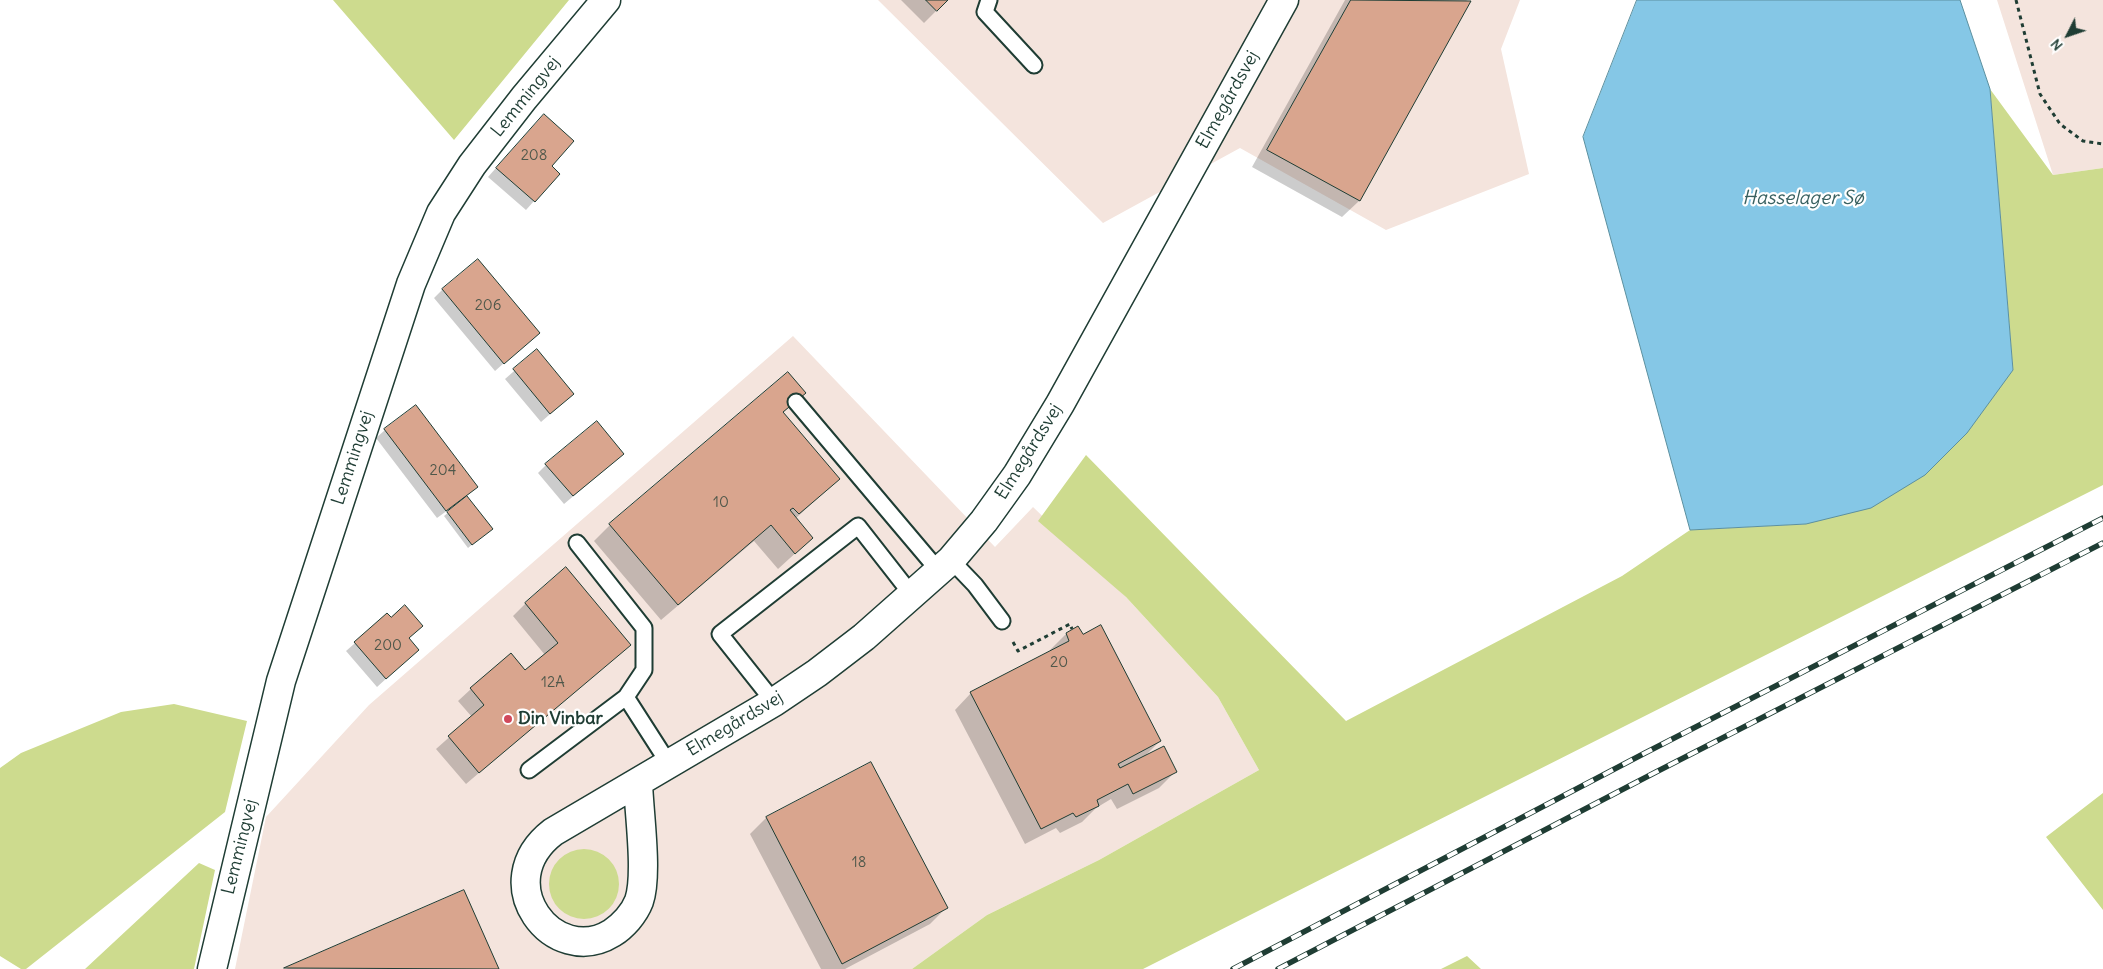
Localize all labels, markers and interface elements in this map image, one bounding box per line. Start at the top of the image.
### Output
north arrow [2043,10,2093,60]
text: N [2047,35,2067,54]
street label: Elmegårdsvej [1192,47,1264,153]
street label: Lemmingvej [487,52,565,142]
house number: 208 [521,147,547,165]
water label: Hasselager Sø [1742,188,1864,210]
house number: 206 [475,297,501,315]
street label: Elmegårdsvej [991,400,1067,504]
street label: Lemmingvej [328,408,378,508]
house number: 204 [430,462,456,480]
house number: 10 [713,494,729,512]
house number: 200 [374,637,402,655]
house number: 20 [1050,654,1068,672]
house number: 12A [541,674,565,692]
street label: Elmegårdsvej [683,687,787,761]
place label: Din Vinbar [518,708,603,730]
marker: Din Vinbar [502,713,514,725]
street label: Lemmingvej [218,797,262,897]
house number: 18 [852,854,866,872]

